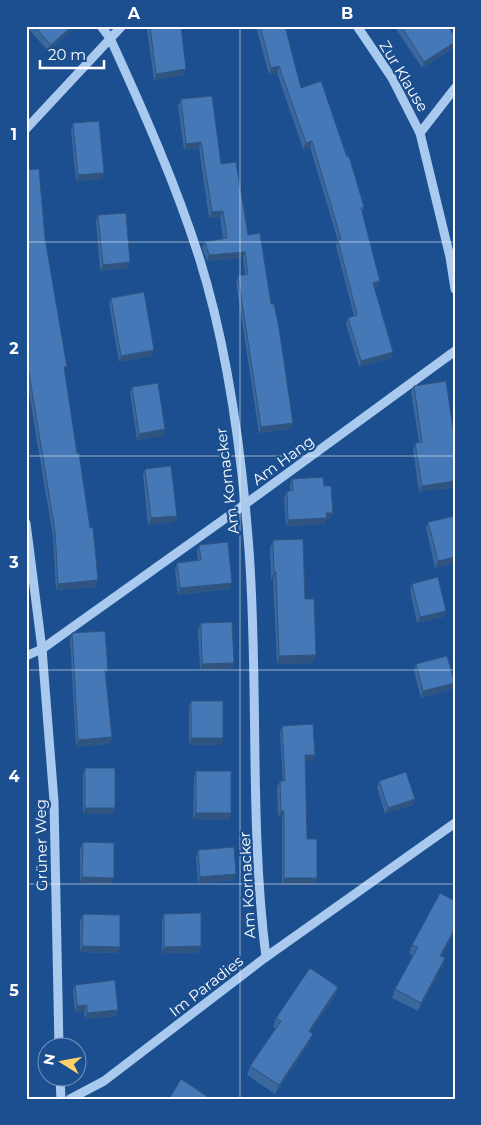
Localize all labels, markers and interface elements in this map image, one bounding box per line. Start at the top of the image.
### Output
text: A [127,4,141,23]
text: B [341,4,353,23]
street label: Zur Klause [375,37,433,115]
scale bar [40,38,104,70]
text: 20 m [48,45,86,64]
text: 1 [11,125,17,144]
text: 2 [9,339,19,358]
street label: Am Kornacker [211,427,243,535]
street label: Am Hang [248,431,318,489]
text: 3 [8,553,19,572]
text: 4 [8,767,20,786]
street label: Grüner Weg [31,799,51,891]
street label: Am Kornacker [235,831,259,939]
street label: Im Paradies [165,951,247,1021]
text: 5 [9,981,19,1000]
north arrow [38,1038,88,1088]
text: N [39,1052,59,1067]

